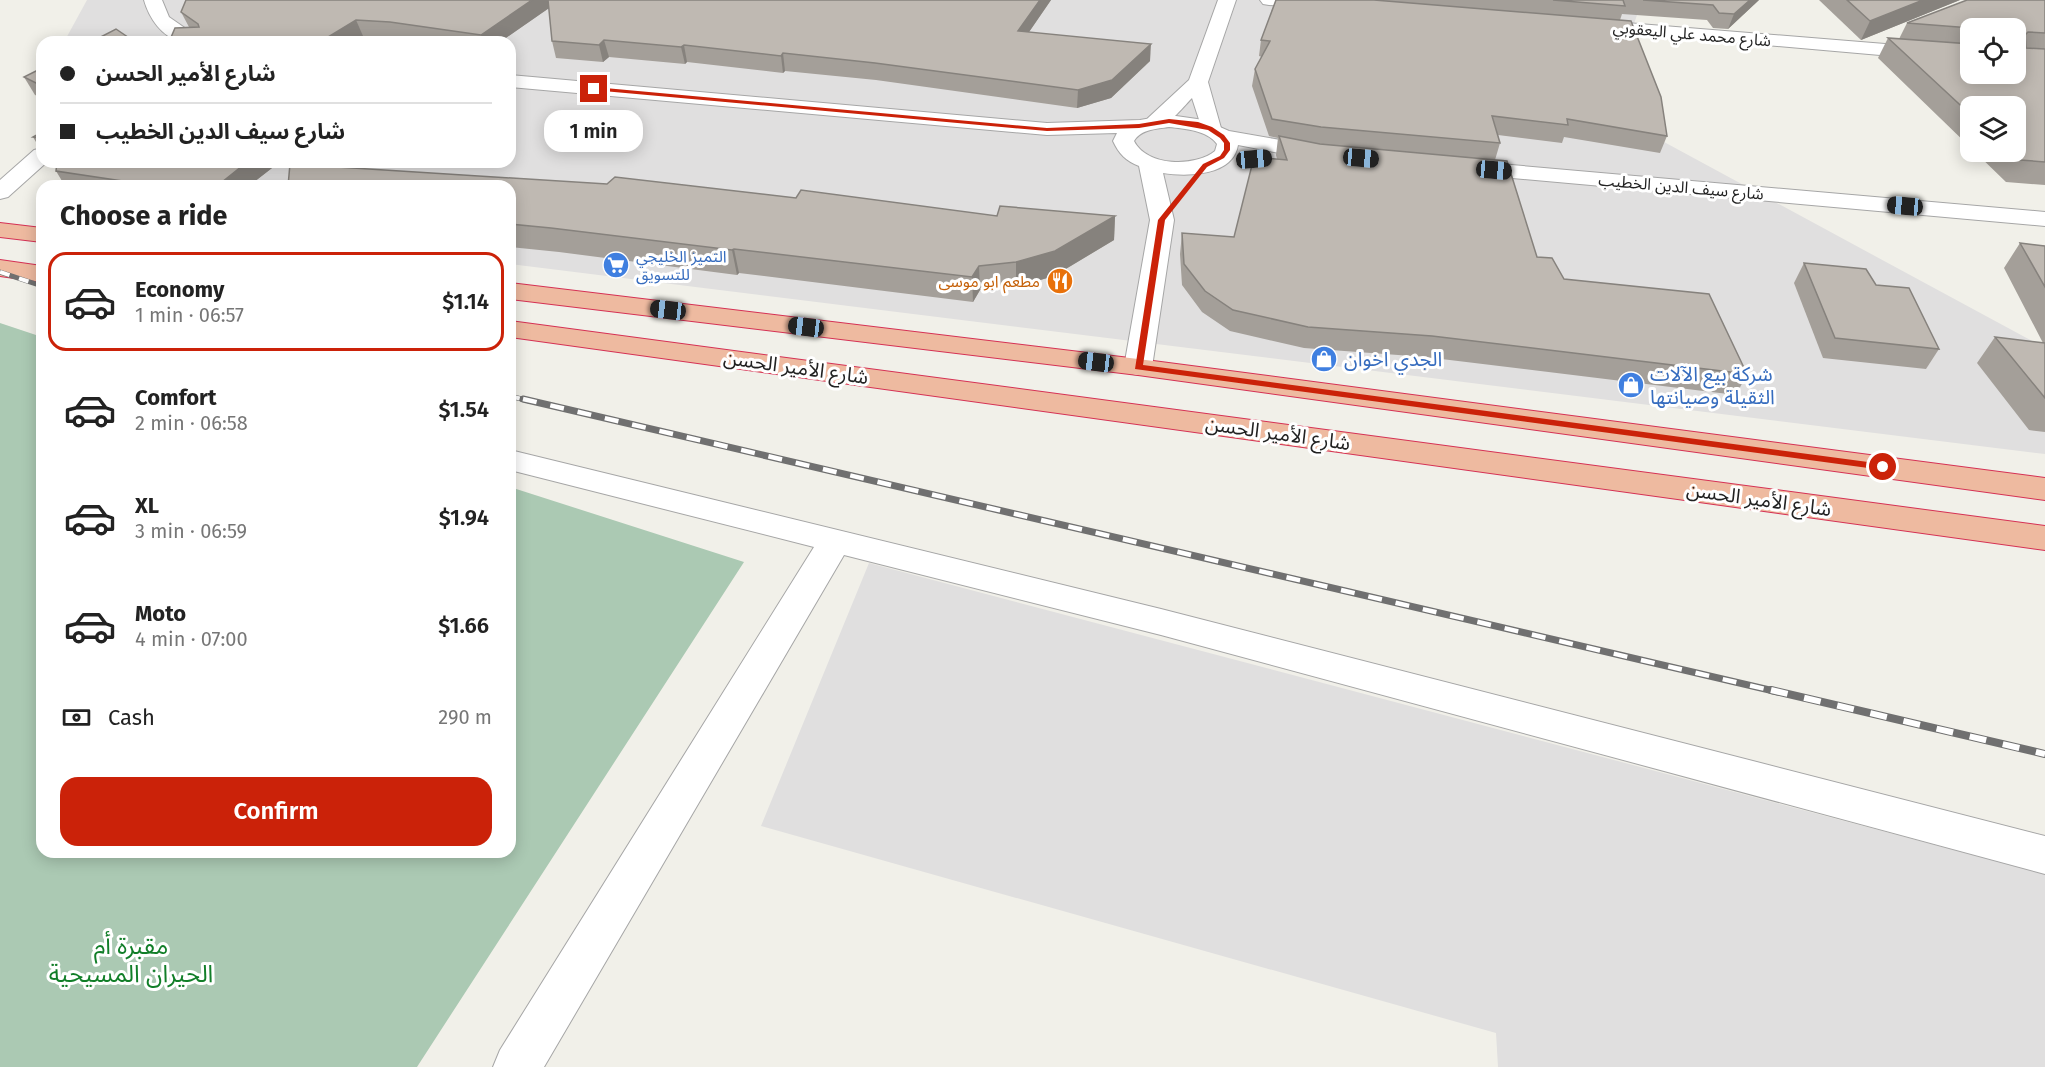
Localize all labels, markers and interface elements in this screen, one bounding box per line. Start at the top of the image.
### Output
street label: شارع محمد علي اليعقوبي [1612,18,1772,53]
map controls [1960,18,2026,162]
button: locate [1960,18,2026,84]
text: شارع الأمير الحسن [96,60,276,87]
route end [580,75,607,102]
button: layers [1960,96,2026,162]
callout: 1 min [544,110,644,152]
text: شارع سيف الدين الخطيب [96,118,345,145]
text: 1 min [569,119,618,143]
car [1342,147,1380,169]
car [1235,148,1273,170]
car [1475,159,1513,181]
street label: شارع سيف الدين الخطيب [1597,170,1764,207]
car [1886,195,1924,217]
text: Choose a ride [60,200,227,232]
place label: التميز الخليجي للتسويق [636,247,727,285]
supermarket icon: التميز الخليجي للتسويق [601,250,631,280]
restaurant icon: مطعم ابو موسى [1045,266,1075,296]
place label: مطعم ابو موسى [938,272,1040,294]
icon: car [63,275,117,329]
text: Economy [135,276,224,303]
text: $1.14 [442,288,489,315]
car [649,299,687,321]
text: 1 min · 06:57 [135,303,244,327]
car [787,316,825,338]
shop icon: الجدي اخوان [1309,344,1339,374]
street label: شارع الأمير الحسن [722,345,870,392]
place label: الجدي اخوان [1344,347,1442,375]
car [1077,351,1115,373]
place label: شركة بيع الآلات الثقيلة وصيانتها [1650,362,1775,409]
shop icon: شركة بيع الآلات الثقيلة وصيانتها [1616,370,1646,400]
icon: car [63,383,117,437]
text: Comfort [135,384,216,411]
text: $1.54 [438,396,489,423]
text: 2 min · 06:58 [135,411,248,435]
street label: شارع الأمير الحسن [1204,411,1352,458]
route start [1869,453,1896,480]
street label: شارع الأمير الحسن [1685,477,1833,524]
icon: car [63,491,117,545]
text: XL [135,492,159,519]
text: $1.94 [439,504,489,531]
text: 3 min · 06:59 [135,519,247,543]
icon: car [63,599,117,653]
text: Moto [135,600,186,627]
text: $1.66 [438,612,489,639]
text: 4 min · 07:00 [135,627,248,651]
icon: cash [60,701,93,734]
text: Cash [108,704,155,731]
text: 290 m [438,705,492,729]
button: Confirm [60,777,492,846]
park label: مقبرة أم الحيران المسيحية [49,930,213,988]

